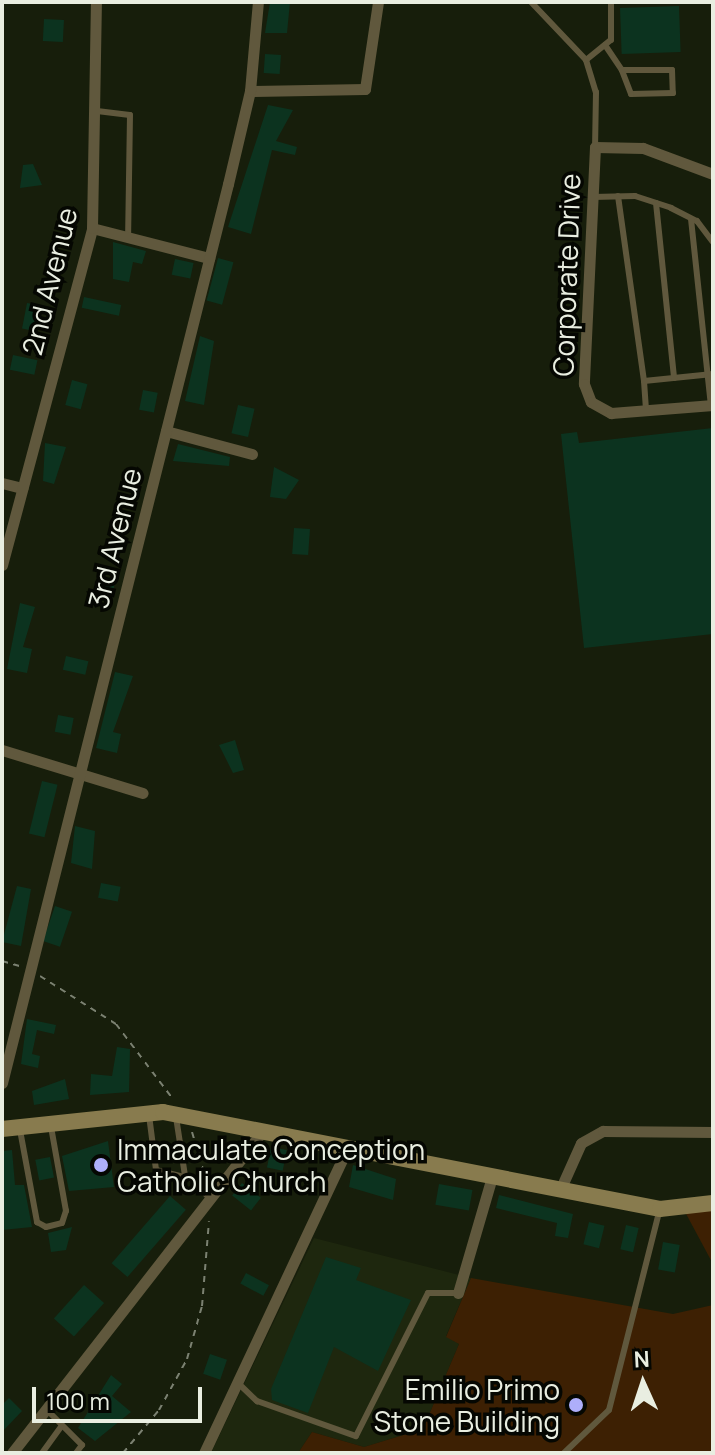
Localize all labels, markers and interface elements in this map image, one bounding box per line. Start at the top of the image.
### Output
street label: Corporate Drive [546,173,586,377]
street label: 2nd Avenue [14,204,84,358]
street label: 3rd Avenue [80,464,148,612]
place label: Immaculate Conception Catholic Church [117,1132,425,1198]
marker: Immaculate Conception Catholic Church [92,1156,110,1174]
north arrow [603,1343,683,1423]
text: N [633,1344,650,1374]
scale bar [36,1371,206,1421]
place label: Emilio Primo Stone Building [374,1372,560,1438]
text: 100 m [46,1384,110,1417]
marker: Emilio Primo Stone Building [567,1396,585,1414]

